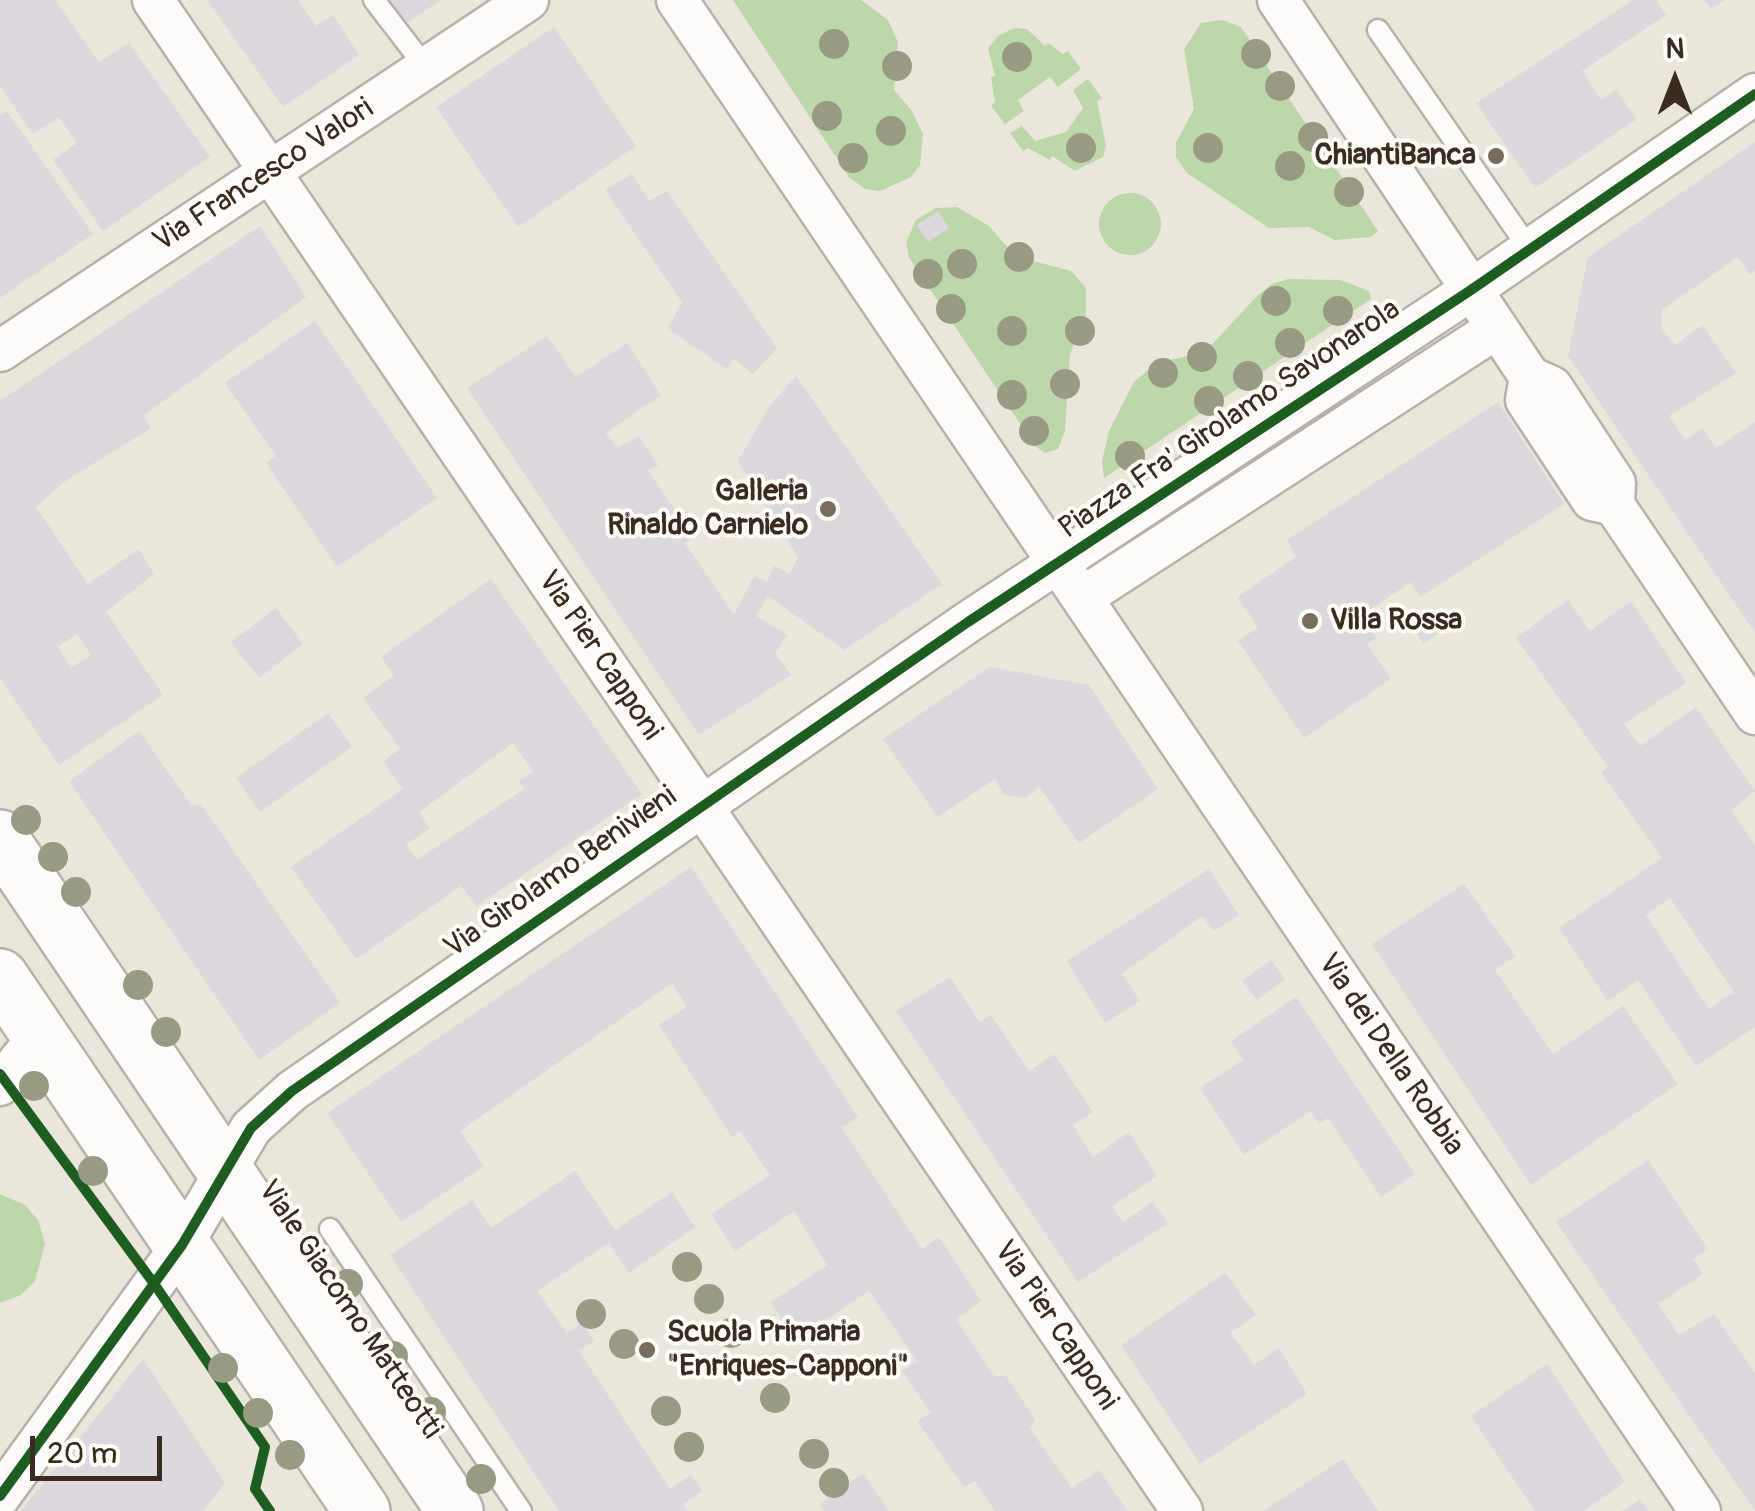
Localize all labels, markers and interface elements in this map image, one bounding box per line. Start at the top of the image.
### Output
north arrow [1625,30,1725,130]
text: N [1666,32,1684,67]
street label: Via Francesco Valori [147,91,381,261]
place label: ChiantiBanca [1314,138,1476,174]
marker: ChiantiBanca [1485,145,1507,167]
street label: Piazza Fra' Girolamo Savonarola [1053,292,1407,548]
place label: Galleria Rinaldo Carnielo [607,474,808,544]
marker: Galleria Rinaldo Carnielo [817,498,839,520]
street label: Via Pier Capponi [529,564,669,748]
place label: Villa Rossa [1330,603,1462,639]
marker: Villa Rossa [1299,610,1321,632]
street label: Via Girolamo Benivieni [438,779,684,967]
street label: Via dei Della Robbia [1309,947,1471,1163]
street label: Viale Giacomo Matteotti [249,1174,449,1446]
street label: Via Pier Capponi [985,1234,1125,1418]
place label: Scuola Primaria "Enriques-Capponi" [667,1315,909,1386]
marker: Scuola Primaria "Enriques-Capponi" [636,1339,658,1361]
scale bar [35,1416,168,1478]
text: 20 m [47,1435,117,1472]

